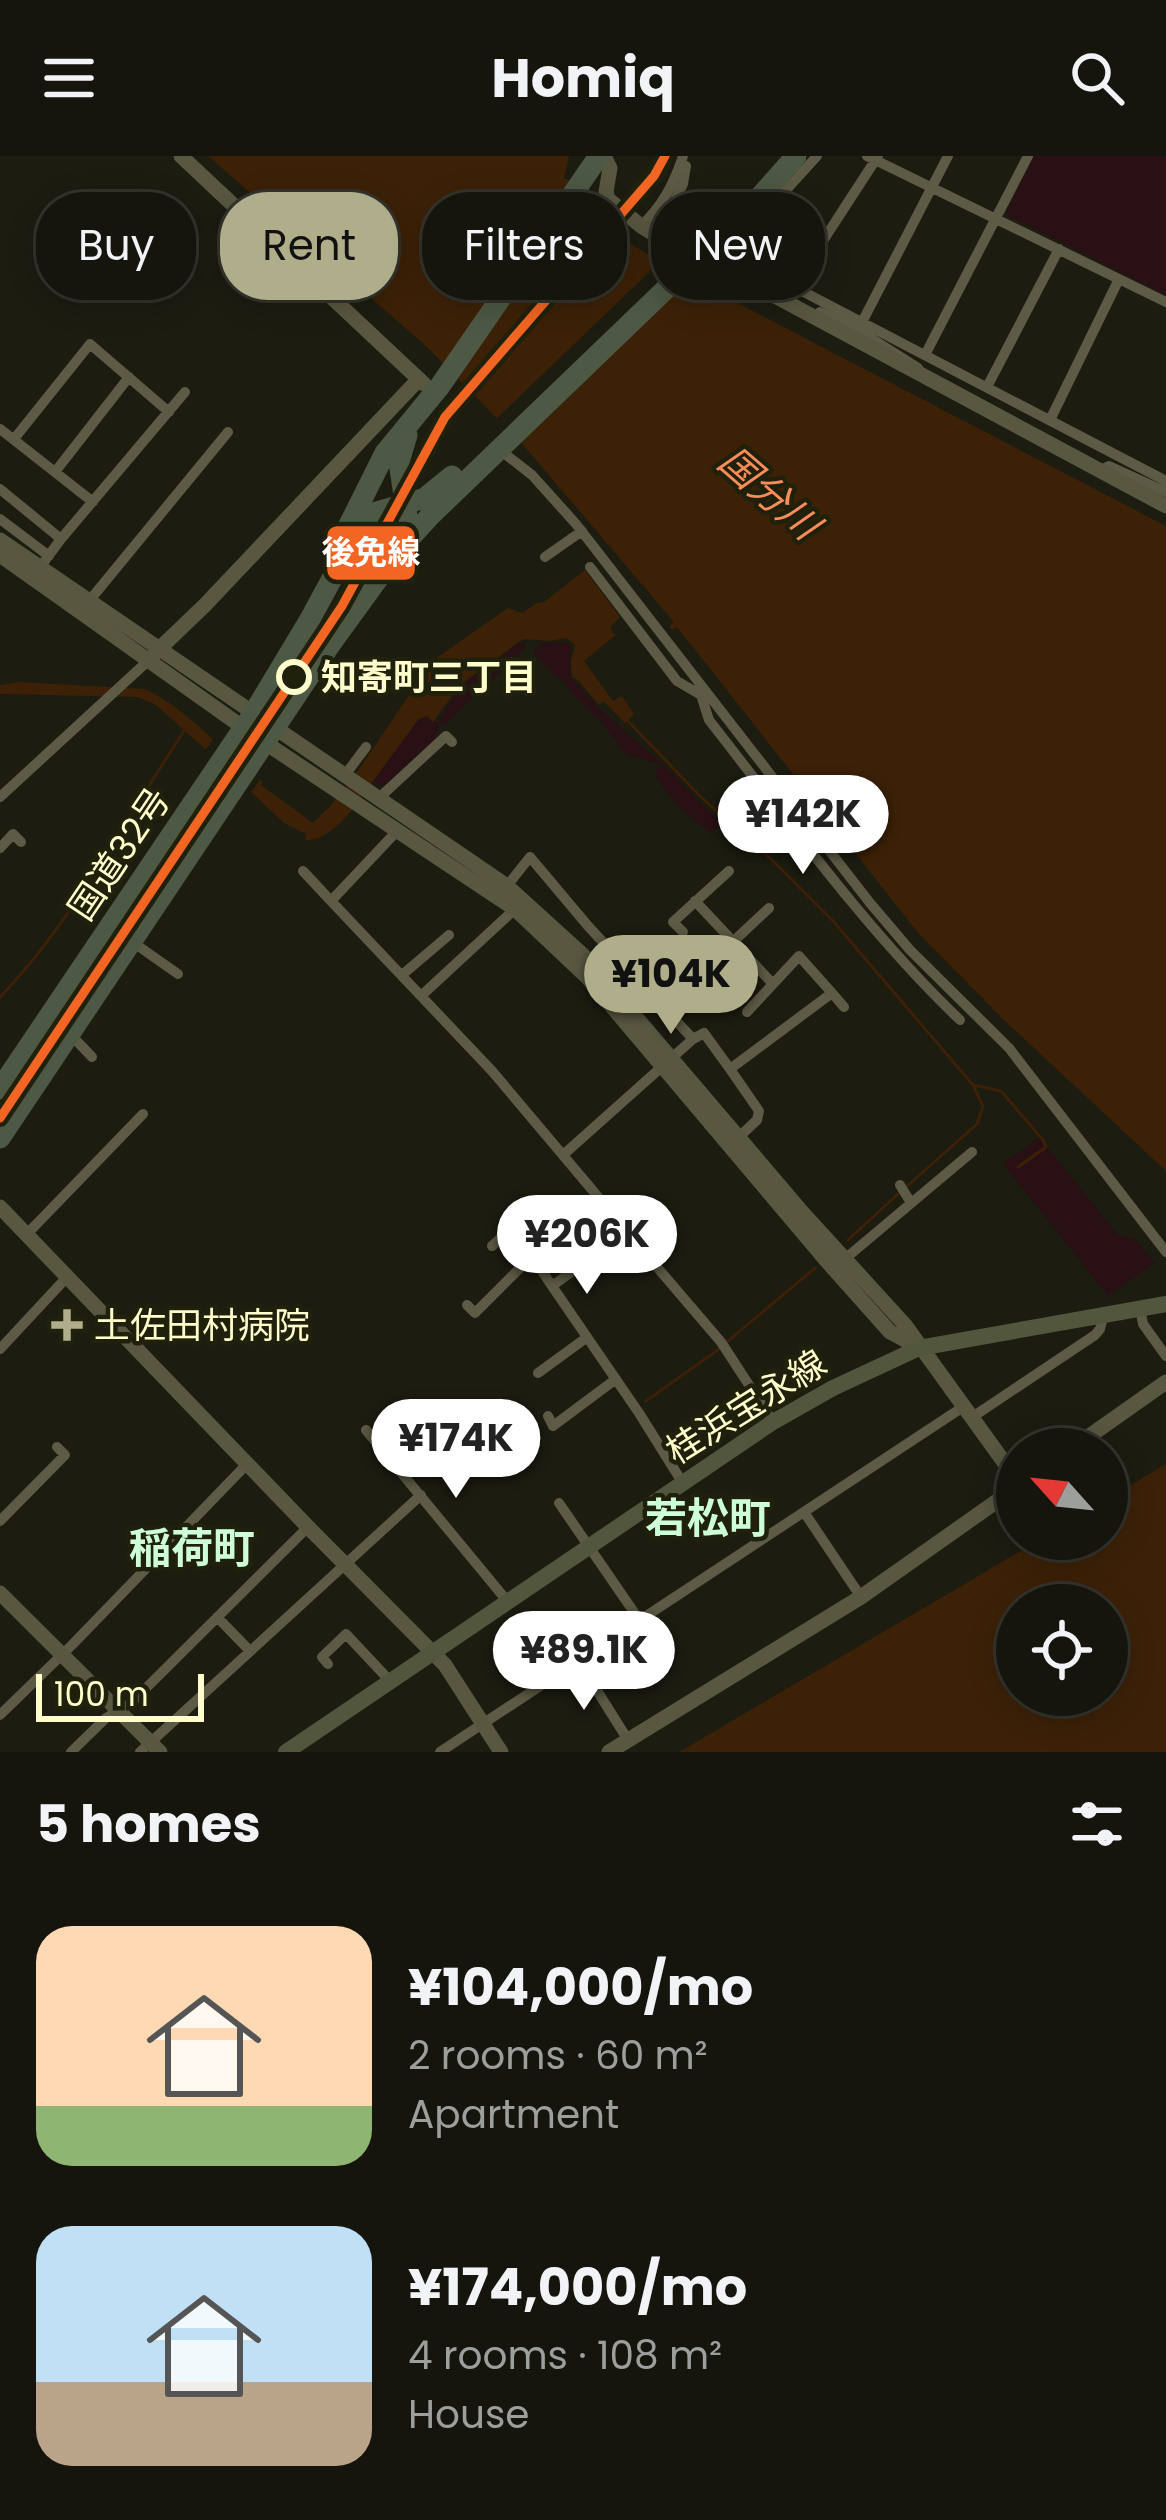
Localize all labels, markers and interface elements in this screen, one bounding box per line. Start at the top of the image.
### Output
text: Homiq [491,40,675,116]
icon: menu [36,45,102,111]
icon: search [1064,45,1130,111]
chip: Buy [36,192,196,300]
chip: Rent [220,192,398,300]
chip: Filters [422,192,627,300]
chip: New [651,192,825,300]
water label: 国分川 [707,434,834,555]
line badge: 後免線 [325,524,417,582]
text: 後免線 [322,529,421,576]
place label: 知寄町三丁目 [321,652,537,703]
marker: 知寄町三丁目 [278,661,310,693]
pin: ¥142K [719,775,887,877]
street label: 国道32号 [56,778,182,930]
text: ¥142K [745,786,861,841]
pin: ¥104K [587,935,755,1037]
text: ¥104K [611,946,731,1001]
pin: ¥206K [503,1195,671,1297]
text: ¥206K [524,1206,650,1261]
place label: 土佐田村病院 [94,1300,310,1351]
marker: 土佐田村病院 [51,1309,83,1341]
street label: 桂浜宝永線 [656,1338,836,1476]
pin: ¥174K [372,1399,540,1501]
text: ¥174K [398,1410,514,1465]
north arrow [996,1428,1128,1560]
map controls [996,1428,1128,1716]
district label: 若松町 [645,1489,771,1548]
district label: 稲荷町 [129,1519,255,1578]
button: locate [996,1584,1128,1716]
pin: ¥89.1K [486,1611,682,1713]
text: ¥89.1K [520,1622,648,1677]
scale bar [36,1668,204,1721]
text: 100 m [54,1671,149,1718]
text: 5 homes [36,1788,261,1860]
icon: filters [1064,1791,1130,1857]
text: ¥104,000/mo [408,1951,753,2023]
icon: home [132,1974,276,2118]
text: 2 rooms · 60 m² [408,2028,708,2083]
text: Apartment [408,2087,619,2142]
text: ¥174,000/mo [408,2251,747,2323]
icon: home [132,2274,276,2418]
text: 4 rooms · 108 m² [408,2328,722,2383]
text: House [408,2387,529,2442]

